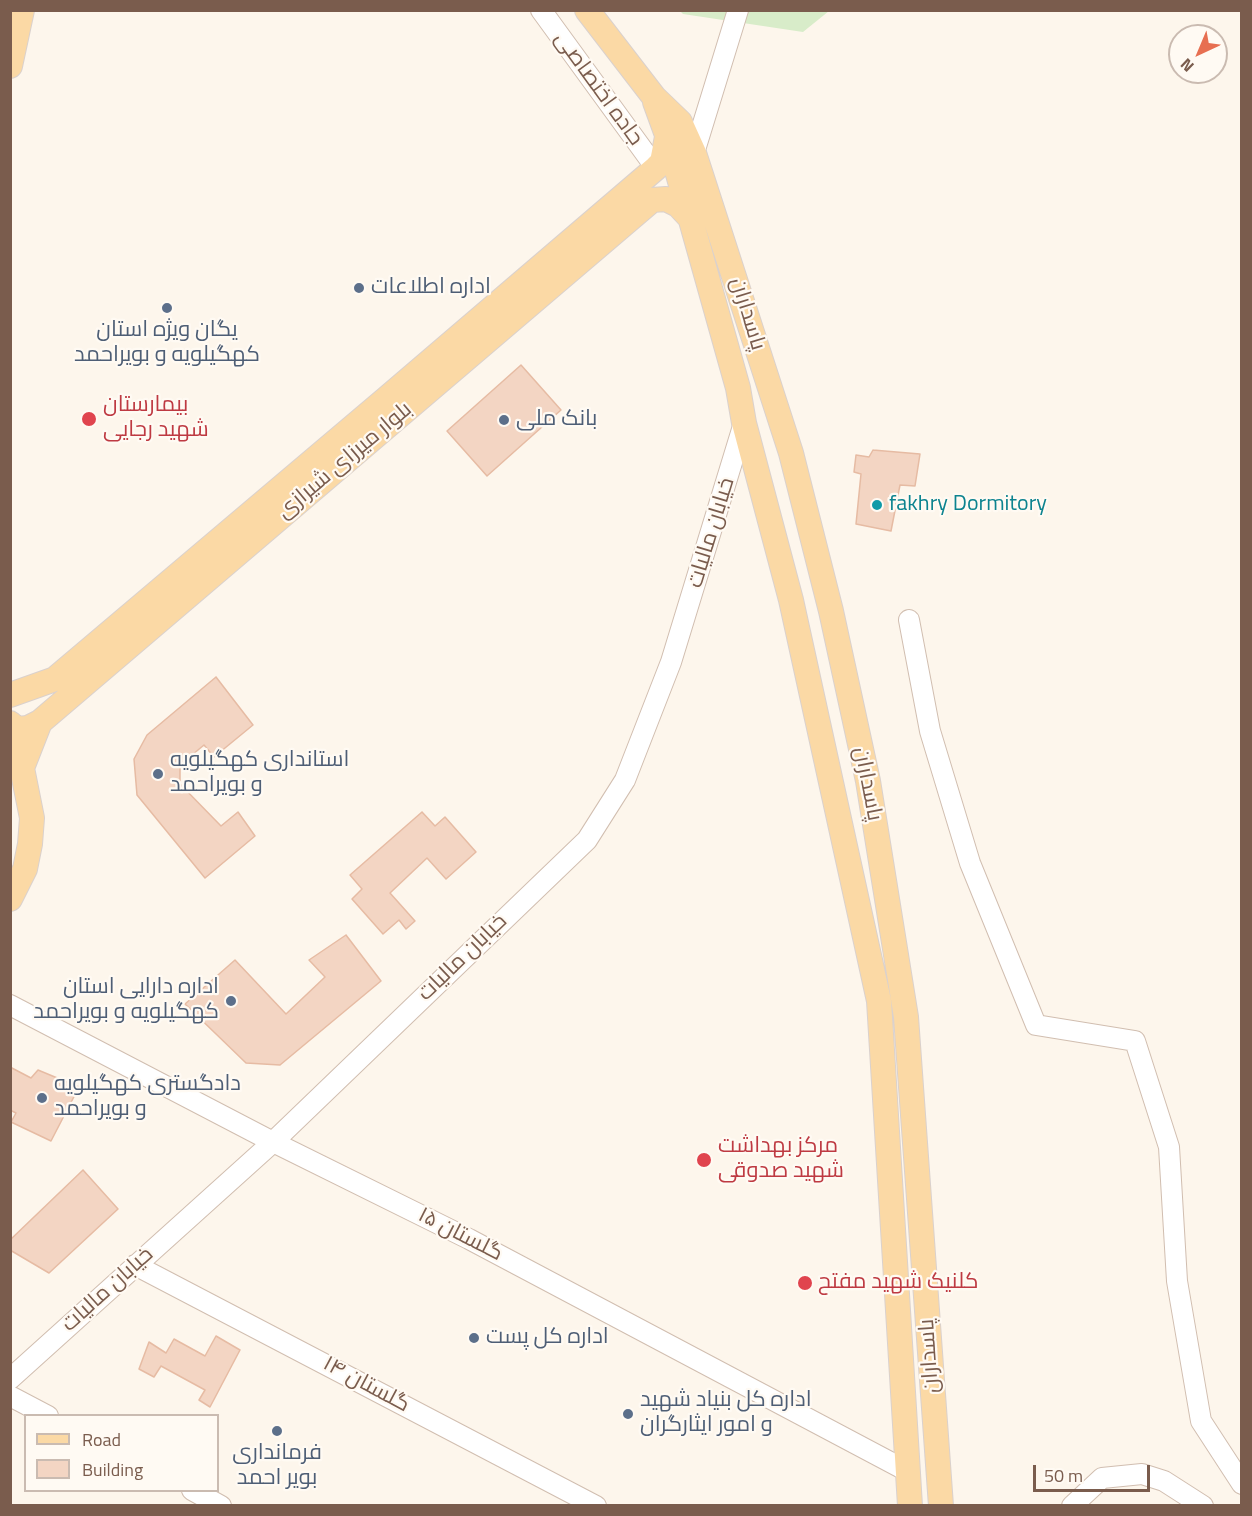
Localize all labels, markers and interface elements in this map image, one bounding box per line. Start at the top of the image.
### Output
north arrow [1168,24,1228,84]
street label: جاده اختصاصی [548,27,648,151]
text: N [1175,53,1199,78]
street label: پاسداران [723,274,771,354]
place label: اداره اطلاعات [371,275,491,301]
marker: اداره اطلاعات [352,281,366,295]
marker: یگان ویژه استان کهگیلویه و بویراحمد [160,301,174,315]
place label: یگان ویژه استان کهگیلویه و بویراحمد [74,318,260,370]
place label: بیمارستان شهید رجایی [103,393,209,445]
street label: بلوار میرزای شیرازی [272,397,418,525]
place label: بانک ملی [516,407,597,433]
marker: بیمارستان شهید رجایی [80,410,98,428]
marker: بانک ملی [497,413,511,427]
street label: خیابان مالیات [683,475,741,591]
place label: fakhry Dormitory [889,492,1047,518]
marker: fakhry Dormitory [870,498,884,512]
street label: پاسداران [847,745,887,823]
place label: استانداری کهگیلویه و بویراحمد [170,748,349,800]
marker: استانداری کهگیلویه و بویراحمد [151,767,165,781]
street label: خیابان مالیات [413,909,513,1007]
place label: اداره دارایی استان کهگیلویه و بویراحمد [33,975,219,1026]
marker: اداره دارایی استان کهگیلویه و بویراحمد [224,994,238,1008]
place label: دادگستری کهگیلویه و بویراحمد [54,1072,241,1124]
marker: دادگستری کهگیلویه و بویراحمد [35,1091,49,1105]
place label: مرکز بهداشت شهید صدوقی [718,1134,844,1186]
marker: مرکز بهداشت شهید صدوقی [695,1151,713,1169]
street label: گلستان ۱۵ [413,1202,507,1268]
street label: خیابان مالیات [57,1242,159,1338]
place label: کلنیک شهید مفتح [818,1270,979,1296]
marker: کلنیک شهید مفتح [796,1274,814,1292]
street label: پاسداران [914,1318,946,1394]
place label: اداره کل پست [486,1325,609,1351]
marker: اداره کل پست [467,1331,481,1345]
street label: گلستان ۱۴ [318,1351,414,1419]
place label: اداره کل بنیاد شهید و امور ایثارگران [640,1388,812,1440]
marker: اداره کل بنیاد شهید و امور ایثارگران [621,1407,635,1421]
legend [24,1414,219,1492]
marker: فرمانداری بویر احمد [270,1424,284,1438]
text: Road [82,1426,121,1453]
place label: فرمانداری بویر احمد [232,1441,322,1492]
scale bar [1036,1453,1153,1491]
text: Building [82,1456,143,1483]
text: 50 m [1044,1462,1083,1489]

